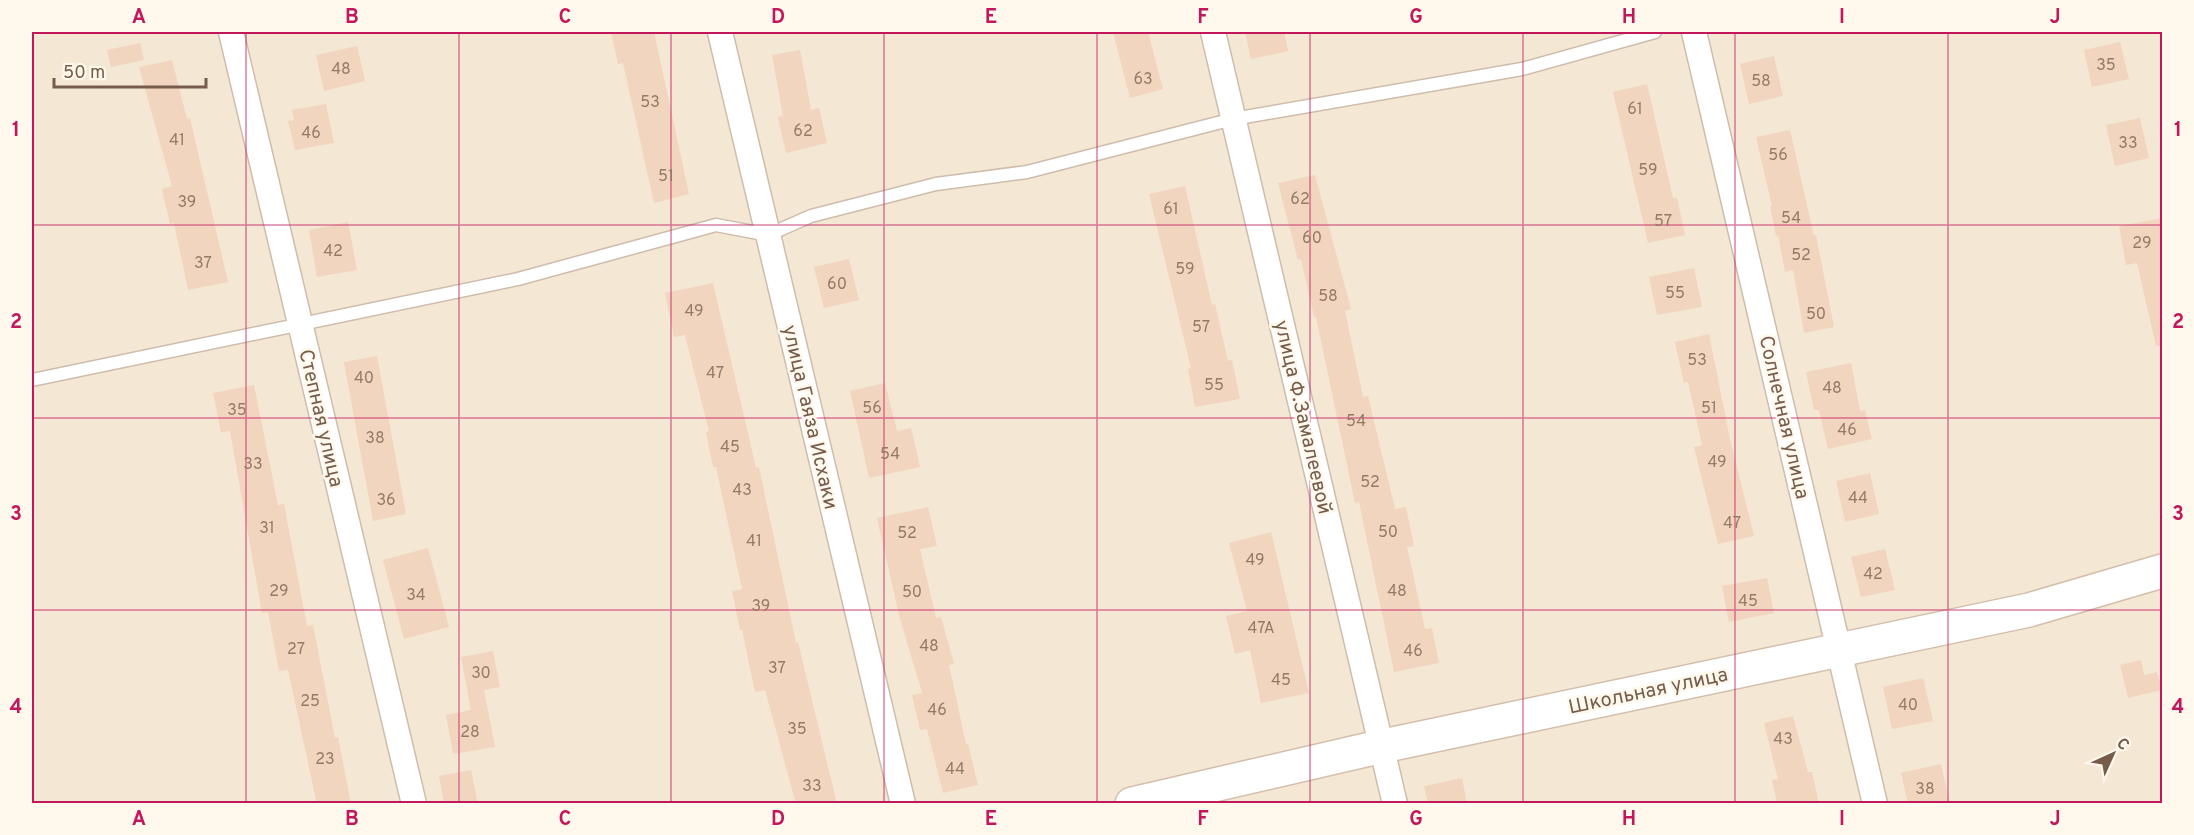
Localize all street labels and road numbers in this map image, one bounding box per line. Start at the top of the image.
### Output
street label: улица Ф.Замалеевой [1267,318,1337,517]
street label: улица Гаяза Исхаки [775,323,843,512]
street label: Солнечная улица [1752,333,1815,502]
street label: Степная улица [292,347,349,490]
street label: Школьная улица [1566,662,1730,722]

